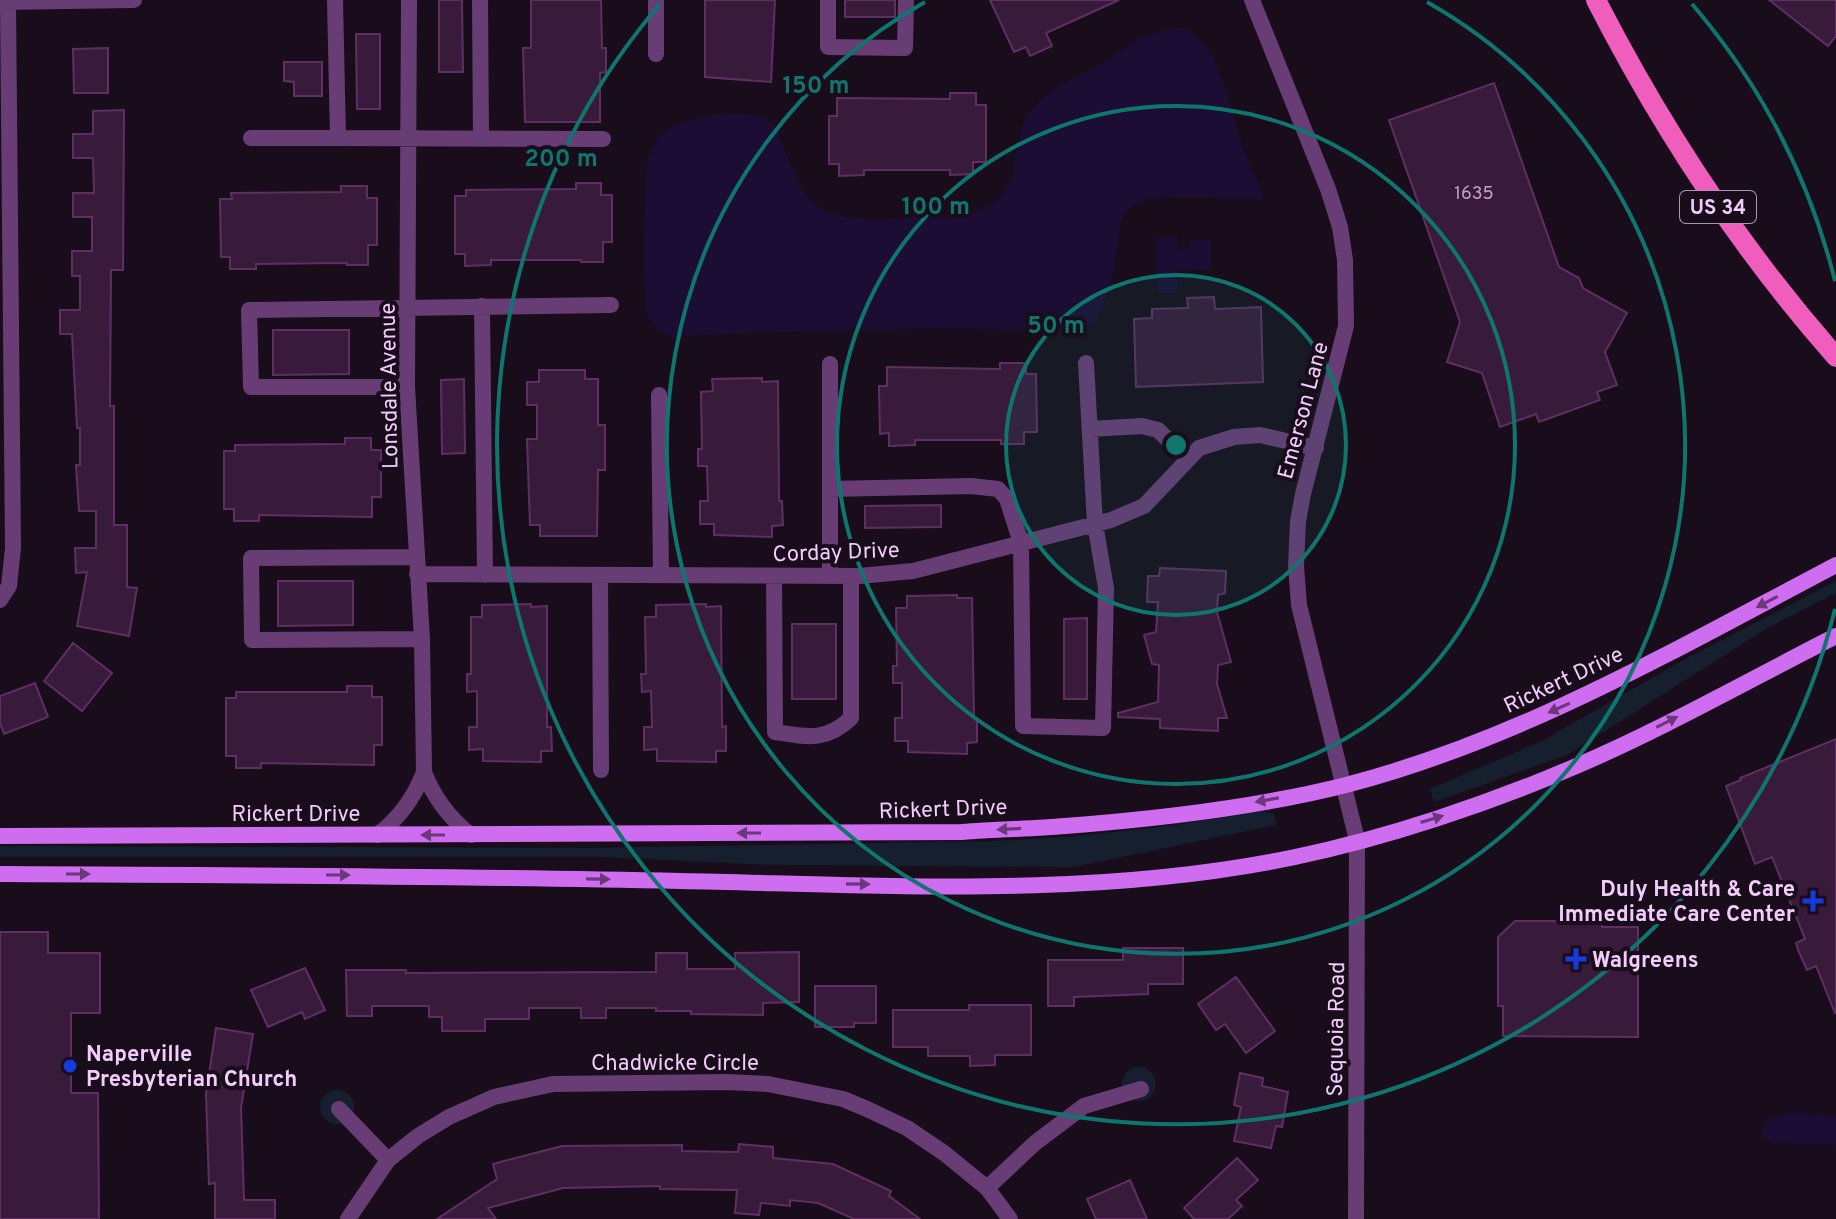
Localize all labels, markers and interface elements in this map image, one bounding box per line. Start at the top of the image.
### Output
text: 150 m [782,72,850,102]
text: 200 m [524,145,598,175]
house number: 1635 [1454,183,1494,206]
road number: US 34 [1680,191,1756,223]
text: 100 m [902,193,970,223]
street label: Lonsdale Avenue [376,303,405,469]
text: 50 m [1027,312,1085,342]
street label: Emerson Lane [1273,339,1336,482]
centre of rings [1162,431,1190,459]
street label: Corday Drive [772,538,900,569]
one-way arrow [1755,595,1778,608]
street label: Rickert Drive [1500,642,1628,721]
one-way arrow [1547,701,1571,714]
one-way arrow [1655,716,1678,729]
street label: Rickert Drive [878,795,1008,826]
one-way arrow [1254,795,1279,807]
street label: Rickert Drive [232,802,360,829]
one-way arrow [1421,812,1445,824]
one-way arrow [996,822,1021,835]
one-way arrow [736,827,761,839]
one-way arrow [420,829,445,841]
one-way arrow [66,868,91,880]
one-way arrow [326,869,351,881]
one-way arrow [586,873,611,885]
place label: Duly Health & Care Immediate Care Center [1558,877,1795,929]
one-way arrow [846,878,871,891]
marker: Duly Health & Care Immediate Care Center [1802,890,1824,912]
place label: Walgreens [1592,948,1699,975]
marker: Walgreens [1567,950,1585,968]
street label: Sequoia Road [1323,961,1352,1097]
place label: Naperville Presbyterian Church [86,1042,297,1094]
street label: Chadwicke Circle [591,1051,759,1078]
marker: Naperville Presbyterian Church [61,1057,79,1075]

